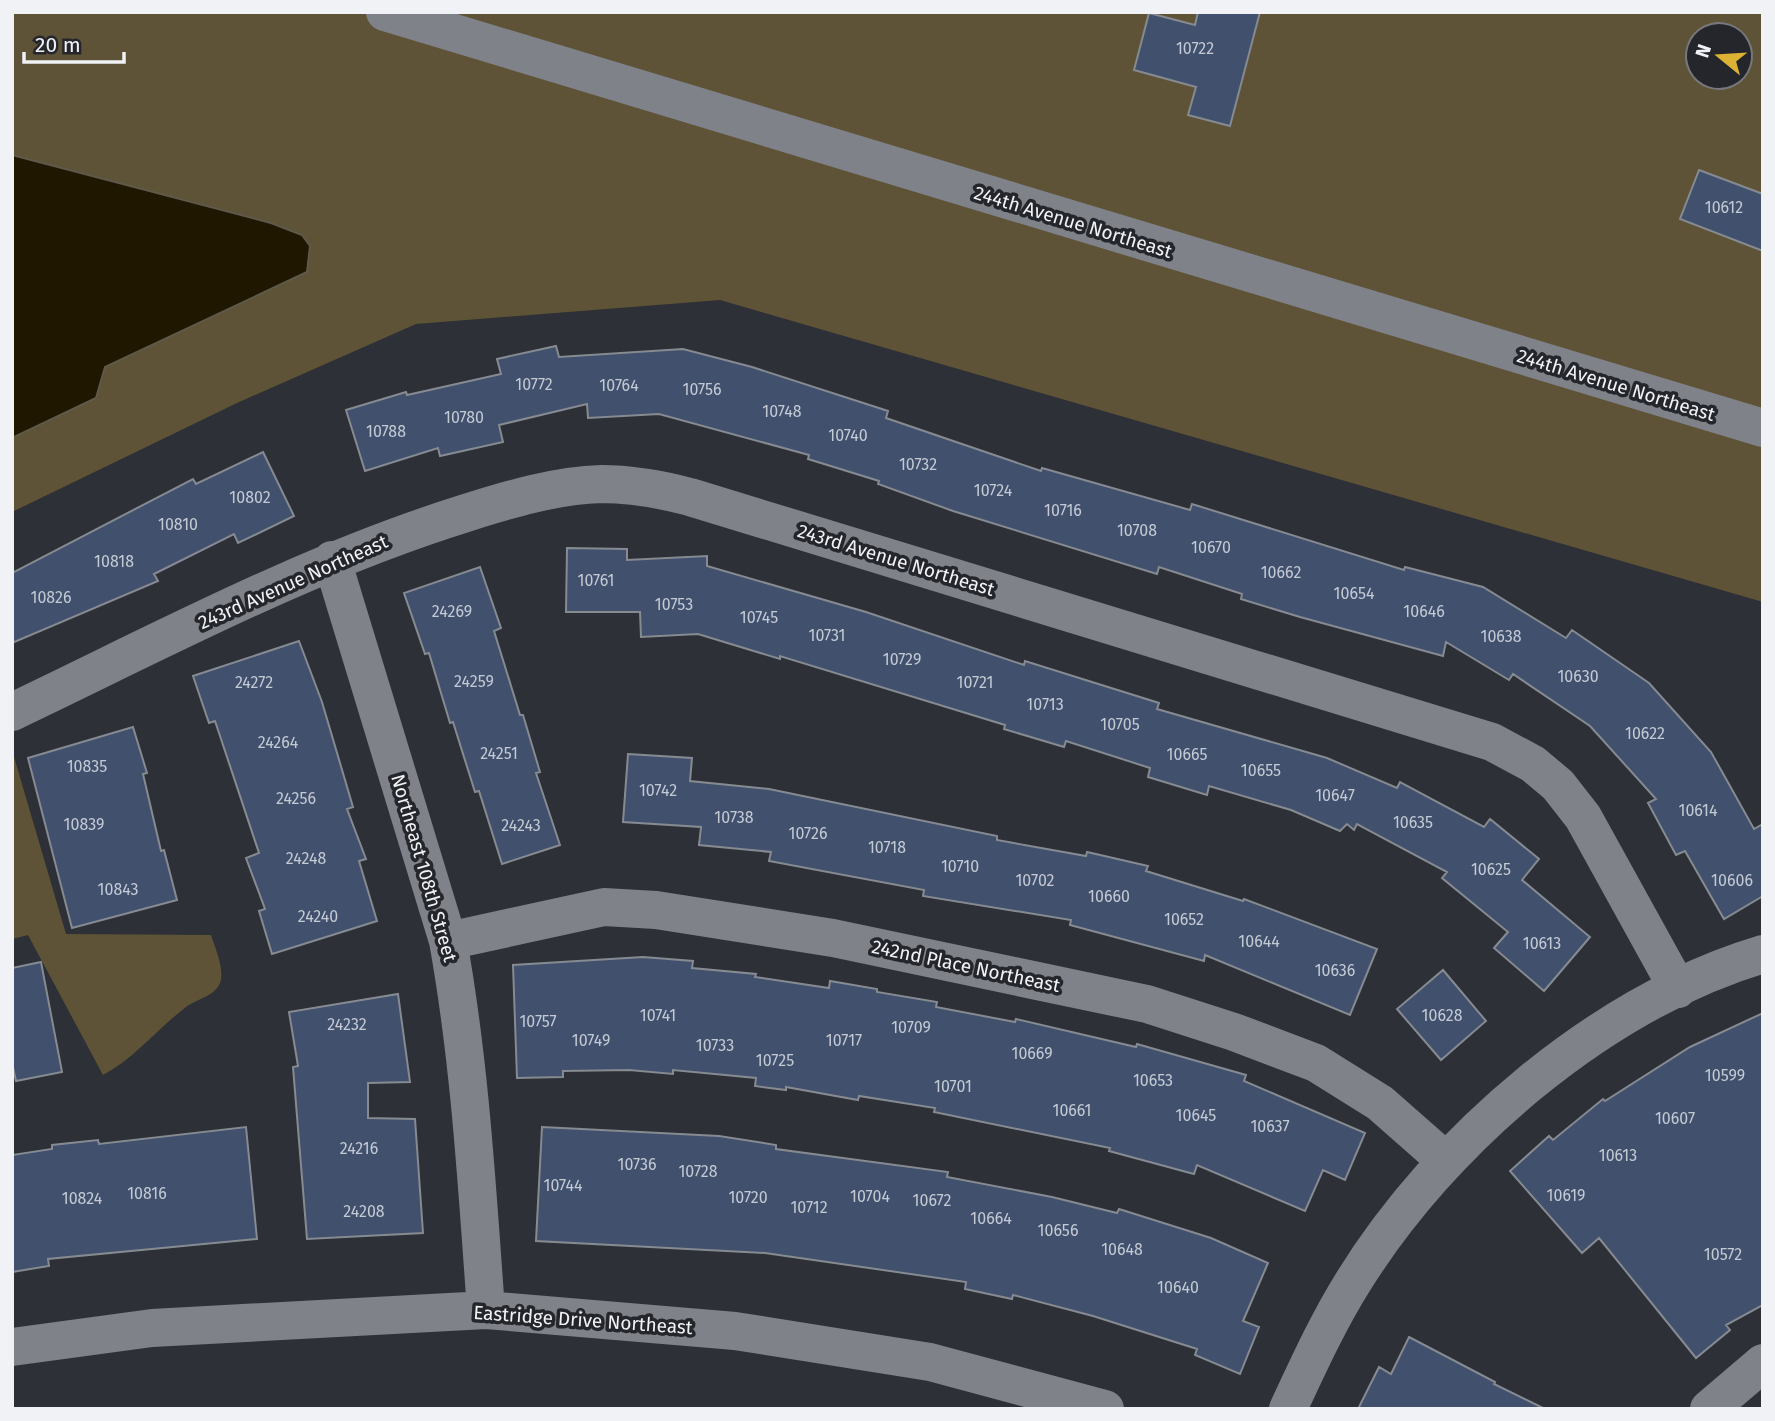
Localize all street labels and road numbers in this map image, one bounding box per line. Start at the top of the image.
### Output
street label: 244th Avenue Northeast [971,181,1175,263]
street label: 244th Avenue Northeast [1514,344,1718,426]
street label: 243rd Avenue Northeast [795,519,997,601]
street label: 243rd Avenue Northeast [195,530,391,634]
street label: Northeast 108th Street [386,771,462,965]
street label: 242nd Place Northeast [870,935,1062,997]
street label: Eastridge Drive Northeast [473,1301,694,1339]

